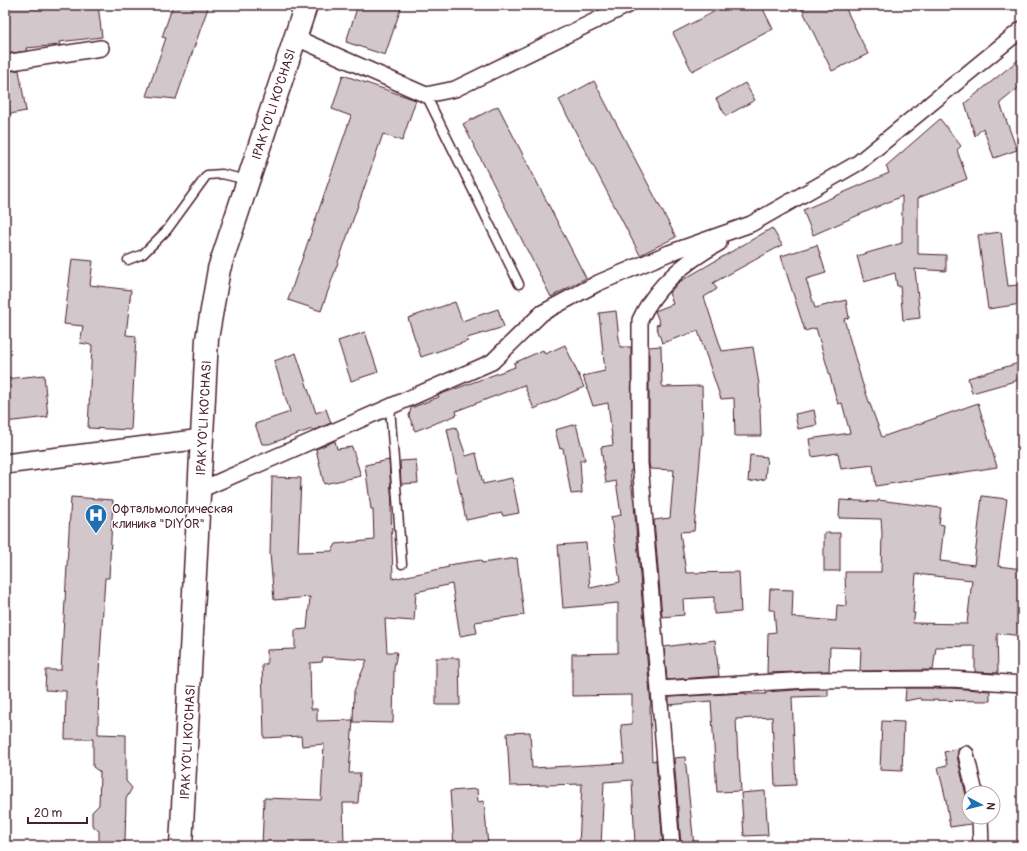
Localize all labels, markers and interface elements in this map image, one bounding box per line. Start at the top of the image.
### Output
street label: IPAK YO'LI KO'CHASI [249,47,299,162]
street label: IPAK YO'LI KO'CHASI [193,360,215,476]
place label: Офтальмологическая клиника "DIYOR" [112,501,233,532]
hospital icon: Офтальмологическая клиника "DIYOR" [83,502,109,535]
street label: IPAK YO'LI KO'CHASI [177,684,199,800]
north arrow [961,785,1001,825]
scale bar [28,799,87,825]
text: N [983,802,997,811]
text: 20 m [34,806,63,821]

